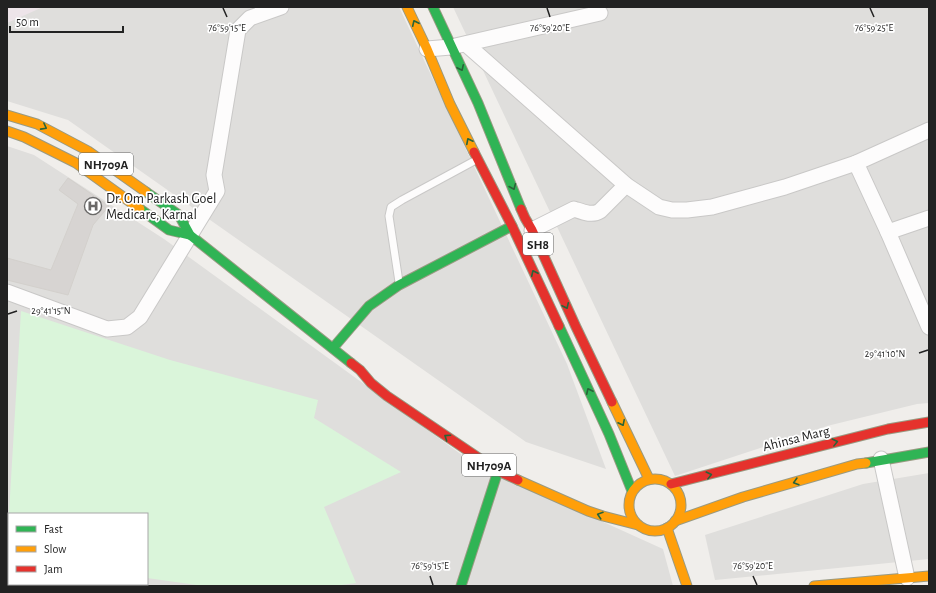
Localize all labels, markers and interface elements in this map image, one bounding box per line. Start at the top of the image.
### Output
scale bar [10,8,123,34]
text: 50 m [16,16,39,28]
one-way arrow [412,20,420,28]
text: 76°59'15"E [208,23,246,33]
text: 76°59'20"E [530,23,570,33]
text: 76°59'25"E [855,23,894,33]
one-way arrow [456,63,464,71]
one-way arrow [40,123,47,130]
one-way arrow [466,138,474,145]
road number: NH709A [79,153,133,175]
one-way arrow [508,183,516,190]
place label: Dr. Om Parkash Goel Medicare, Karnal [106,192,216,222]
hospital icon: Dr. Om Parkash Goel Medicare, Karnal [83,196,103,216]
road number: SH8 [523,233,553,255]
one-way arrow [531,270,539,278]
one-way arrow [561,301,569,309]
text: 29°41'15"N [31,306,71,316]
text: 29°41'10"N [865,349,905,359]
one-way arrow [586,388,594,396]
one-way arrow [617,418,625,426]
street label: Ahinsa Marg [761,424,831,454]
one-way arrow [445,435,452,442]
one-way arrow [832,439,838,447]
road number: NH709A [462,454,516,476]
one-way arrow [706,471,712,479]
one-way arrow [792,477,799,486]
one-way arrow [597,511,604,520]
legend [8,513,148,585]
text: Fast [44,523,63,535]
text: Slow [44,543,66,555]
text: 76°59'15"E [411,561,449,571]
text: 76°59'20"E [733,561,773,571]
text: Jam [44,563,63,575]

